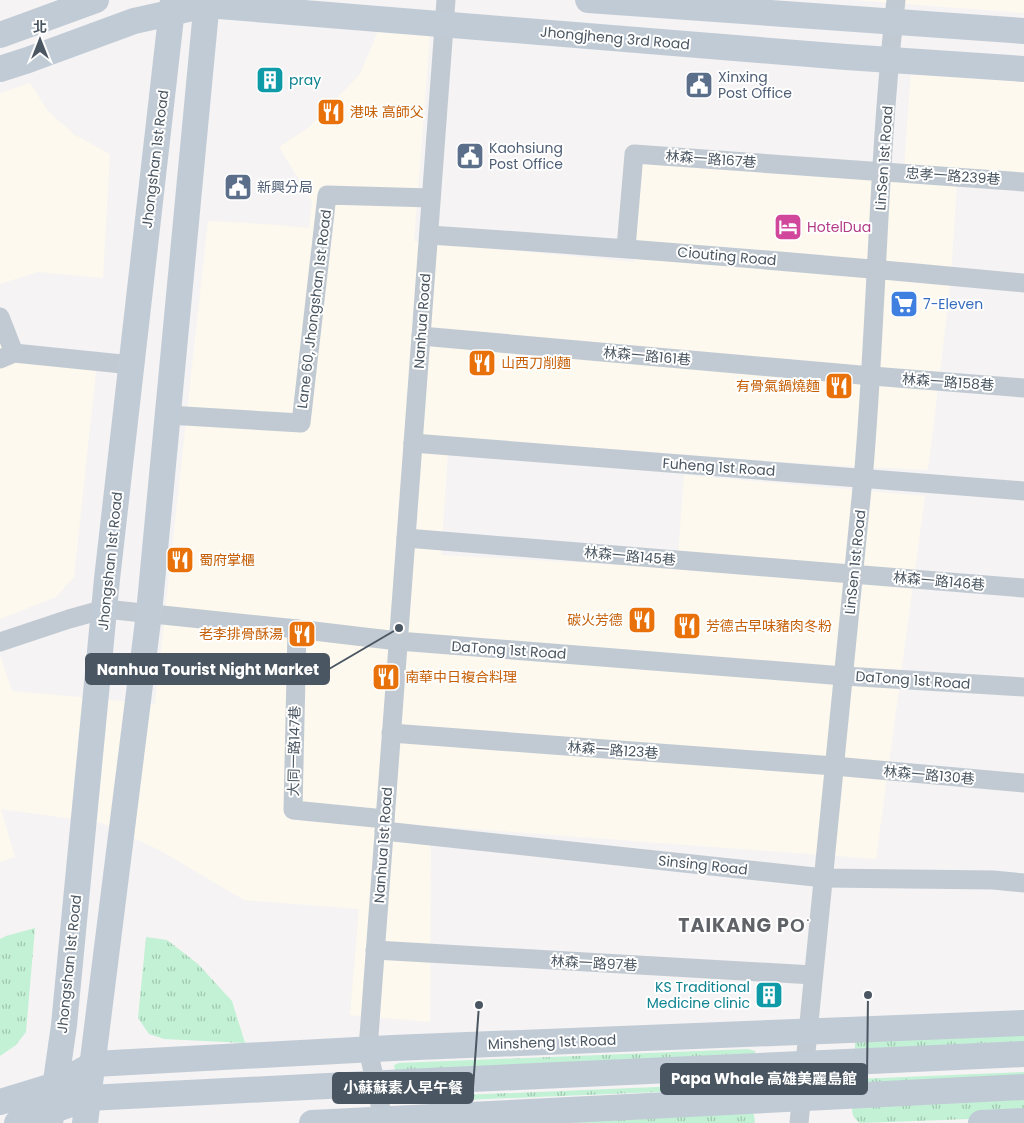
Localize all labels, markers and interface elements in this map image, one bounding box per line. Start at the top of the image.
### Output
north arrow [15,15,65,65]
text: 北 [33,17,47,37]
street label: Jhongjheng 3rd Road [539,21,691,55]
building icon: pray [255,65,285,95]
place label: Xinxing Post Office [718,67,792,103]
place label: pray [289,70,321,90]
public building icon: Xinxing Post Office [684,70,714,100]
street label: Jhongshan 1st Road [137,89,173,229]
restaurant icon: 港味 高師父 [316,97,346,127]
place label: 港味 高師父 [350,102,424,122]
street label: LinSen 1st Road [870,105,898,211]
place label: Kaohsiung Post Office [489,138,563,174]
public building icon: Kaohsiung Post Office [455,141,485,171]
street label: 林森一路167巷 [665,146,757,172]
street label: 忠孝一路239巷 [905,163,1001,189]
public building icon: 新興分局 [223,172,253,202]
place label: 新興分局 [257,177,313,197]
street label: Lane 60, Jhongshan 1st Road [292,208,336,410]
hotel icon: HotelDua [773,212,803,242]
place label: HotelDua [807,217,871,237]
street label: Ciouting Road [677,242,777,270]
street label: Nanhua Road [409,273,435,369]
supermarket icon: 7-Eleven [889,289,919,319]
place label: 7-Eleven [923,294,983,314]
street label: 林森一路161巷 [602,342,692,370]
restaurant icon: 山西刀削麵 [467,348,497,378]
place label: 山西刀削麵 [501,353,571,373]
street label: 林森一路158巷 [901,369,995,395]
restaurant icon: 有骨氣鍋燒麵 [824,371,854,401]
place label: 有骨氣鍋燒麵 [736,376,820,396]
street label: Fuheng 1st Road [662,453,776,481]
street label: Jhongshan 1st Road [93,491,127,631]
street label: LinSen 1st Road [840,509,870,615]
street label: 林森一路145巷 [583,542,677,570]
restaurant icon: 蜀府掌櫃 [165,545,195,575]
place label: 蜀府掌櫃 [199,550,255,570]
street label: 林森一路146巷 [892,567,986,595]
restaurant icon: 碳火芳德 [627,605,657,635]
place label: 碳火芳德 [567,610,623,630]
restaurant icon: 芳德古早味豬肉冬粉 [672,611,702,641]
place label: 芳德古早味豬肉冬粉 [706,616,832,636]
restaurant icon: 老李排骨酥湯 [287,619,317,649]
place label: 老李排骨酥湯 [199,624,283,644]
street label: DaTong 1st Road [451,636,567,664]
callout: Nanhua Tourist Night Market [86,654,329,684]
text: Nanhua Tourist Night Market [97,659,319,680]
restaurant icon: 南華中日複合料理 [371,662,401,692]
street label: DaTong 1st Road [855,666,971,694]
place label: 南華中日複合料理 [405,667,517,687]
street label: 大同一路147巷 [283,705,305,797]
street label: 林森一路123巷 [567,737,659,763]
street label: 林森一路130巷 [883,761,975,789]
street label: Nanhua 1st Road [369,786,397,904]
street label: Sinsing Road [657,850,749,880]
street label: Jhongshan 1st Road [52,894,86,1034]
district label: TAIKANG PO͘ [678,912,809,939]
street label: 林森一路97巷 [550,951,638,975]
place label: KS Traditional Medicine clinic [647,977,750,1013]
building icon: KS Traditional Medicine clinic [754,980,784,1010]
street label: Minsheng 1st Road [487,1030,617,1054]
callout: Papa Whale 高雄美麗島館 [661,1064,867,1094]
text: Papa Whale 高雄美麗島館 [671,1068,857,1089]
callout: 小蘇蘇素人早午餐 [333,1073,473,1103]
text: 小蘇蘇素人早午餐 [343,1077,463,1098]

